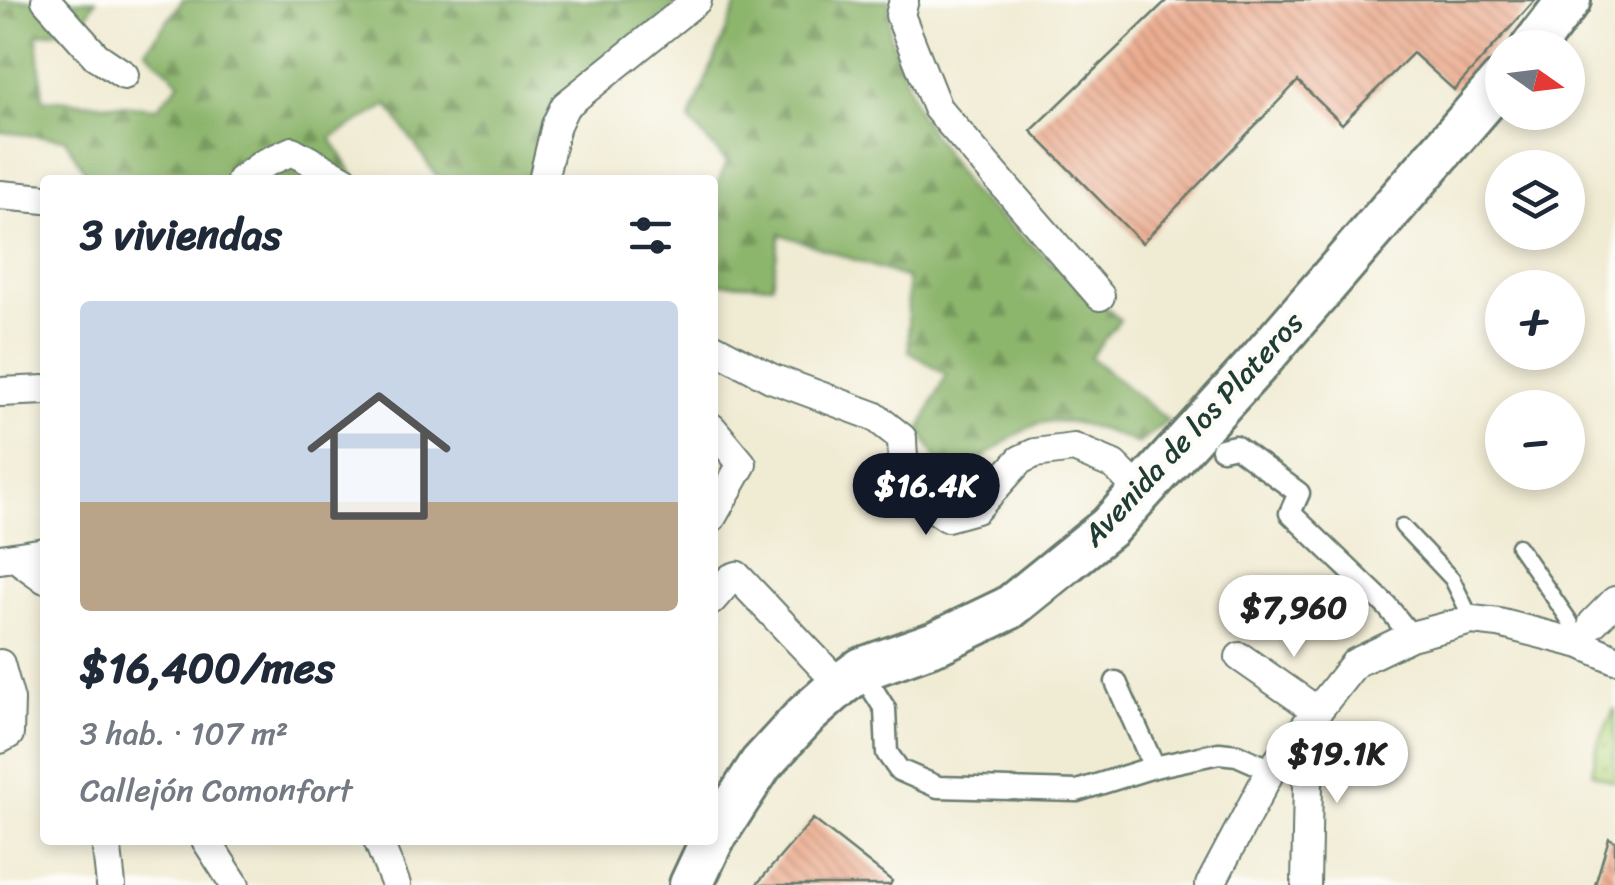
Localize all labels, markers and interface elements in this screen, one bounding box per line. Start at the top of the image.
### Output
north arrow [1485,30,1585,130]
map controls [1485,30,1585,490]
button: layers [1485,150,1585,250]
text: 3 viviendas [80,198,282,272]
icon: filters [623,208,678,263]
button: + [1485,270,1585,370]
street label: Avenida de los Plateros [1068,298,1317,560]
icon: home [289,366,469,546]
button: − [1485,390,1585,490]
pin: $16.4K [845,453,1007,538]
text: $16.4K [875,457,977,514]
pin: $7,960 [1213,575,1375,660]
text: $7,960 [1241,579,1347,636]
text: $16,400/mes [80,631,335,705]
text: 3 hab. · 107 m² [80,705,288,762]
pin: $19.1K [1256,721,1418,806]
text: $19.1K [1288,725,1386,782]
text: Callejón Comonfort [80,762,352,819]

